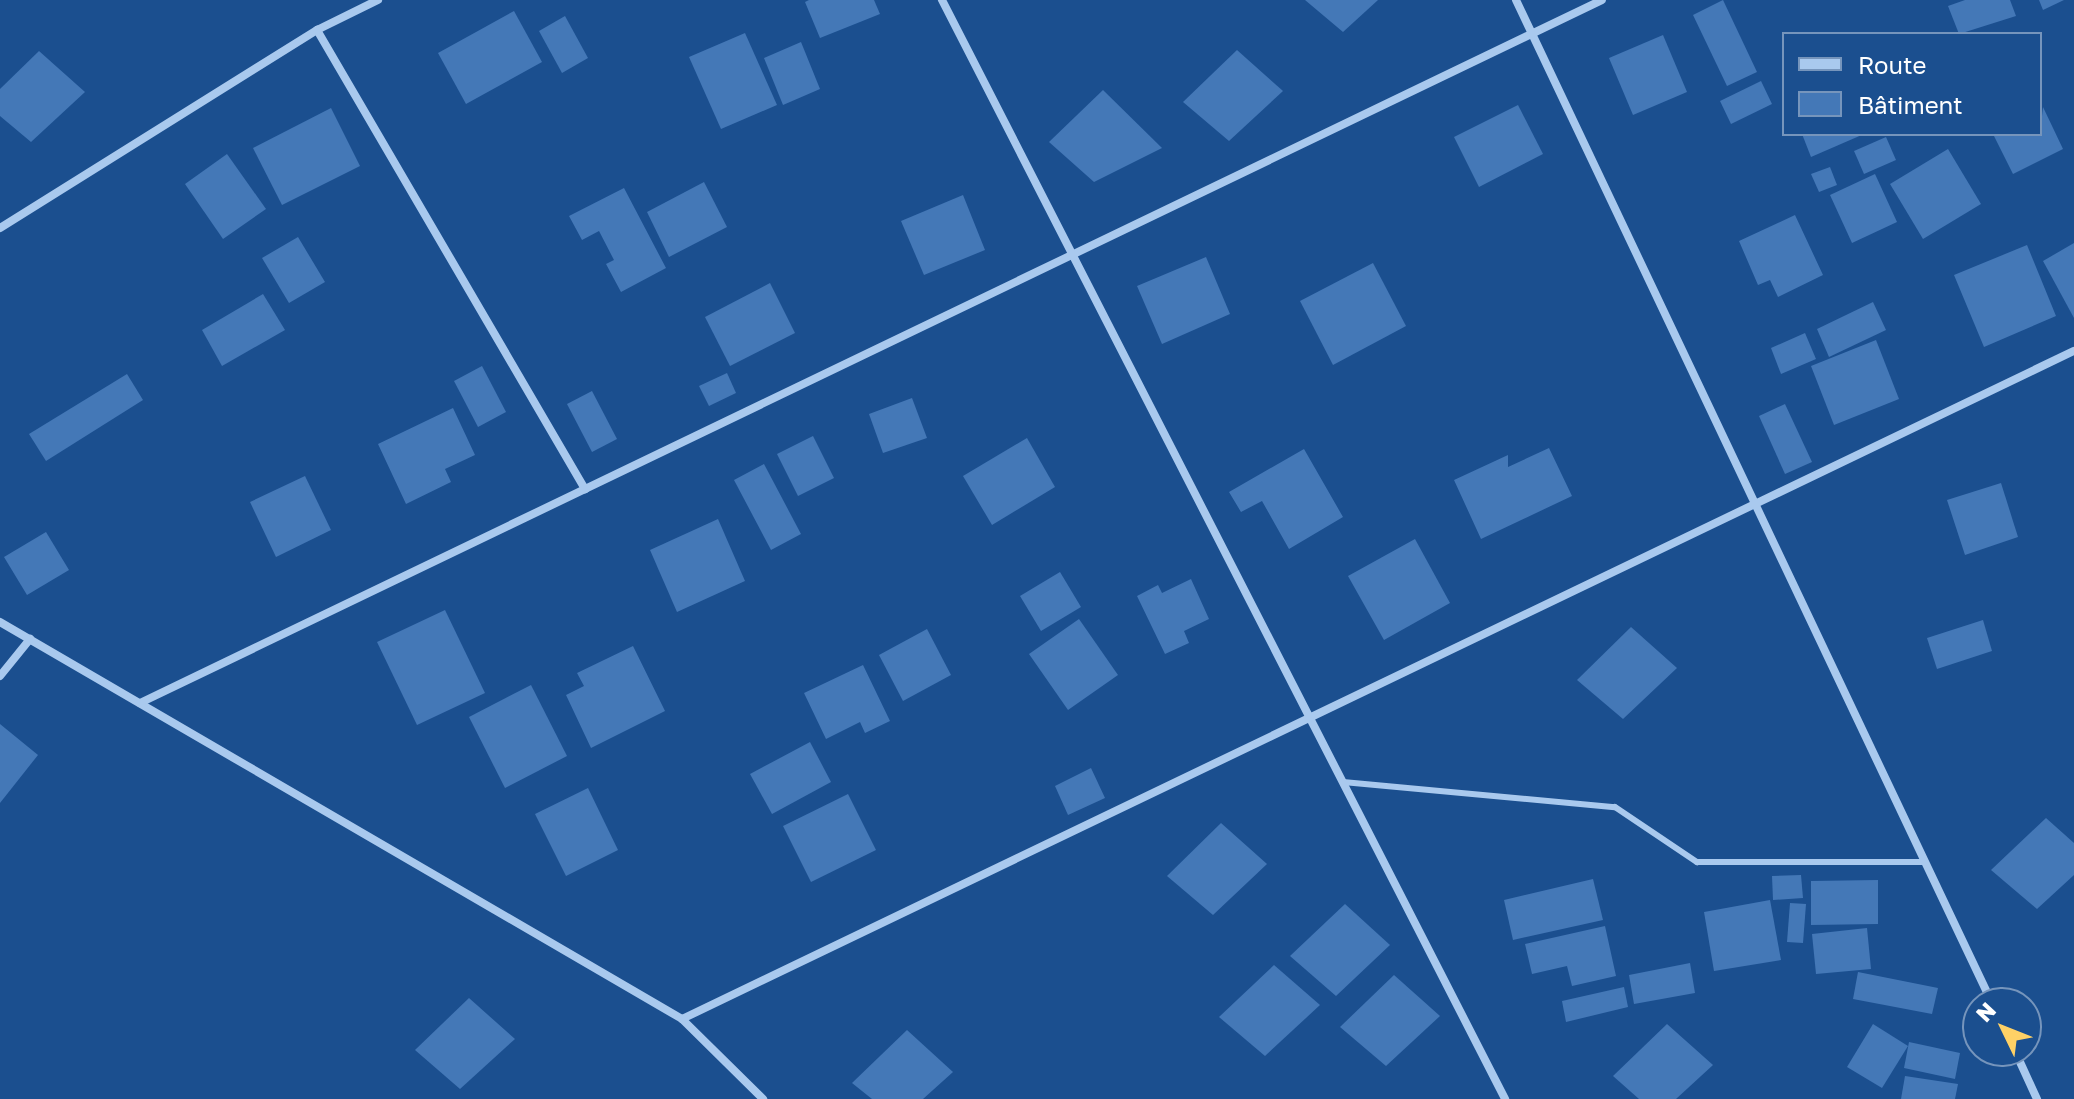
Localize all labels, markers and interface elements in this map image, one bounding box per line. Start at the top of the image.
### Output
legend [1782,32,2042,136]
text: Route [1858,50,1927,79]
text: Bâtiment [1858,90,1963,119]
north arrow [1962,987,2042,1067]
text: N [1970,996,2001,1027]

